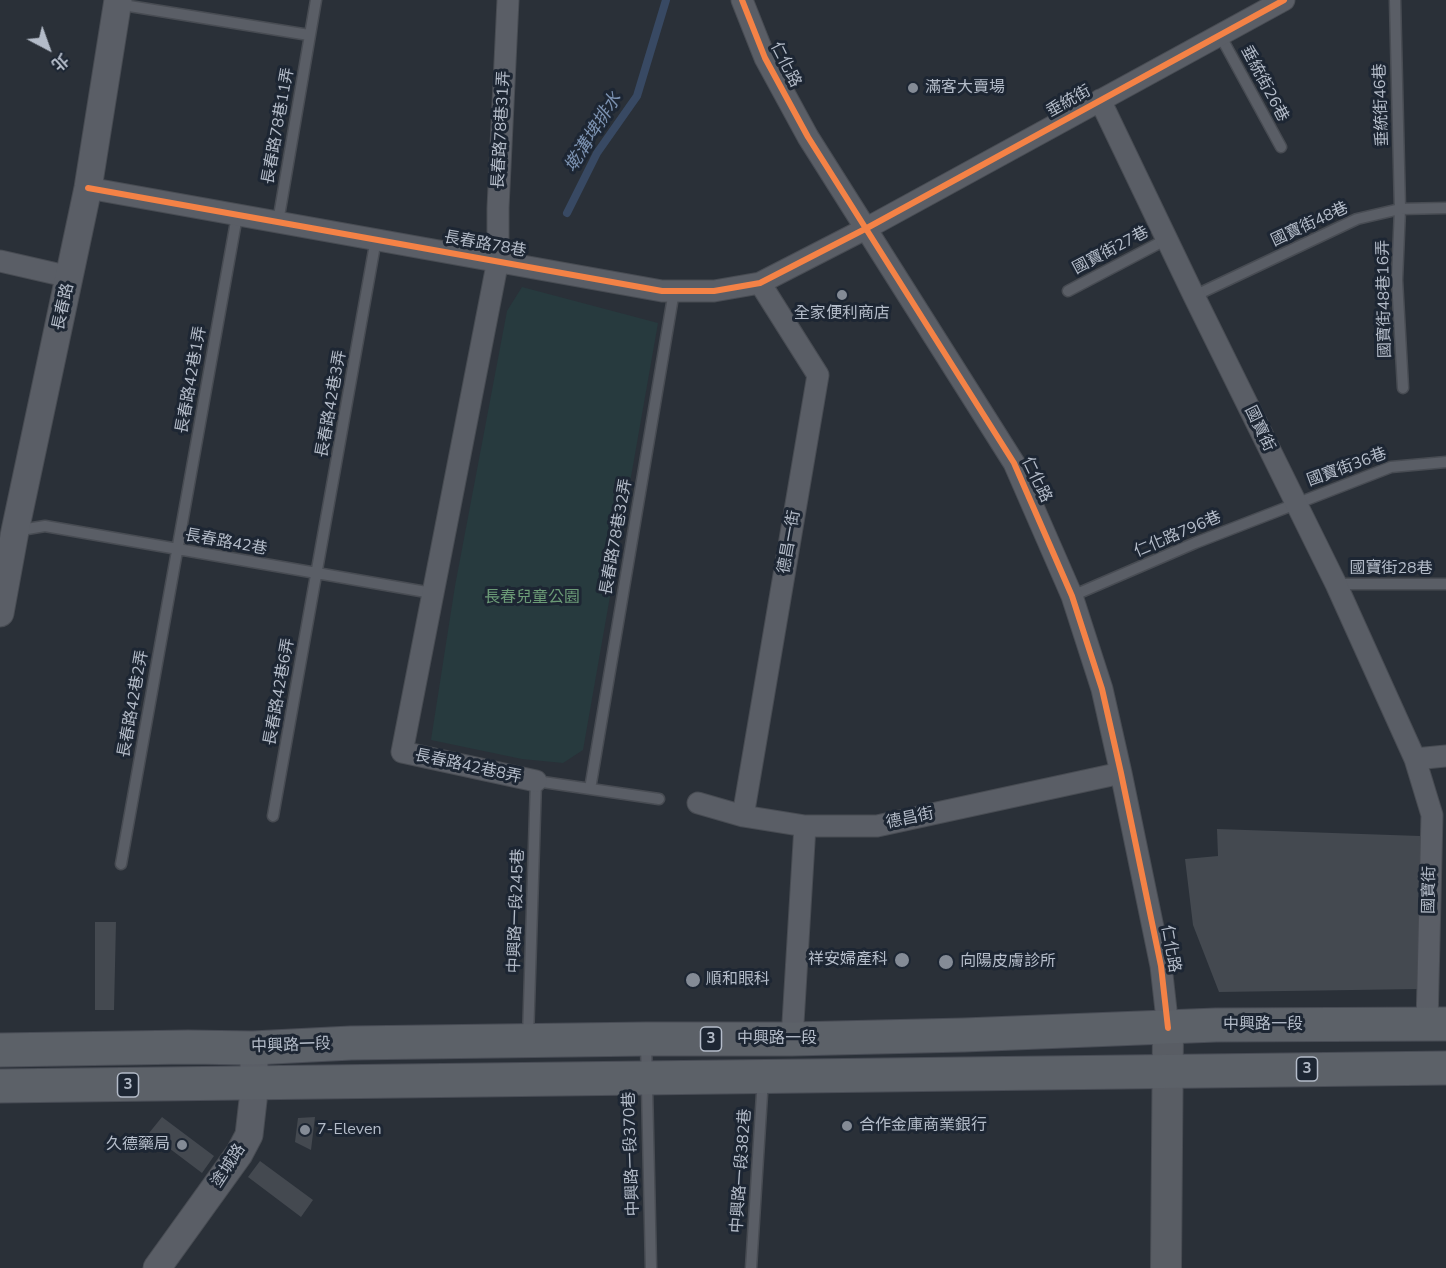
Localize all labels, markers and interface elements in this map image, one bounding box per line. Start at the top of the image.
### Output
north arrow [18,18,78,78]
street label: 仁化路 [766,39,804,91]
street label: 垂統街26巷 [1236,43,1292,125]
text: 北 [47,48,73,75]
street label: 垂統街46巷 [1371,63,1393,147]
street label: 長春路78巷11弄 [259,66,299,186]
street label: 長春路78巷31弄 [489,70,515,190]
place label: 滿客大賣場 [925,78,1005,98]
marker: 滿客大賣場 [906,81,920,95]
street label: 垂統街 [1043,82,1095,122]
water label: 墘溝埤排水 [561,89,627,177]
street label: 國寶街48巷 [1268,199,1352,251]
street label: 國寶街27巷 [1070,223,1152,279]
street label: 長春路78巷 [442,228,528,262]
street label: 國寶街48巷16弄 [1374,240,1396,358]
street label: 長春路 [50,282,78,332]
marker: 全家便利商店 [835,288,849,302]
place label: 全家便利商店 [794,304,890,324]
street label: 長春路42巷1弄 [173,325,211,435]
street label: 長春路42巷3弄 [313,349,351,459]
street label: 國寶街 [1240,403,1278,455]
street label: 國寶街36巷 [1305,445,1389,491]
street label: 仁化路 [1017,454,1055,506]
street label: 長春路78巷32弄 [597,477,637,597]
street label: 仁化路796巷 [1132,508,1224,562]
street label: 德昌一街 [775,509,805,575]
street label: 長春路42巷 [183,526,269,560]
street label: 國寶街28巷 [1349,559,1433,579]
park label: 長春兒童公園 [484,588,580,608]
street label: 長春路42巷6弄 [261,637,299,747]
street label: 長春路42巷2弄 [115,649,153,759]
street label: 長春路42巷8弄 [413,746,523,788]
street label: 德昌街 [885,805,935,833]
street label: 中興路一段245巷 [505,848,529,974]
street label: 國寶街 [1420,866,1440,914]
street label: 仁化路 [1156,924,1184,974]
place label: 祥安婦產科 [808,950,888,970]
marker: 祥安婦產科 [893,951,911,969]
place label: 向陽皮膚診所 [960,952,1056,972]
marker: 向陽皮膚診所 [937,953,955,971]
place label: 順和眼科 [706,970,770,990]
marker: 順和眼科 [684,971,702,989]
street label: 中興路一段 [1223,1015,1303,1035]
road number: 3 [700,1027,722,1051]
street label: 中興路一段 [737,1029,817,1049]
street label: 中興路一段 [251,1035,331,1057]
road number: 3 [1296,1057,1318,1081]
road number: 3 [118,1073,138,1097]
street label: 中興路一段370巷 [620,1091,644,1217]
street label: 中興路一段382巷 [728,1108,756,1234]
place label: 合作金庫商業銀行 [859,1116,987,1136]
marker: 合作金庫商業銀行 [840,1119,854,1133]
place label: 7-Eleven [317,1120,381,1140]
marker: 7-Eleven [298,1123,312,1137]
place label: 久德藥局 [106,1135,170,1155]
marker: 久德藥局 [175,1138,189,1152]
street label: 塗城路 [208,1141,250,1191]

